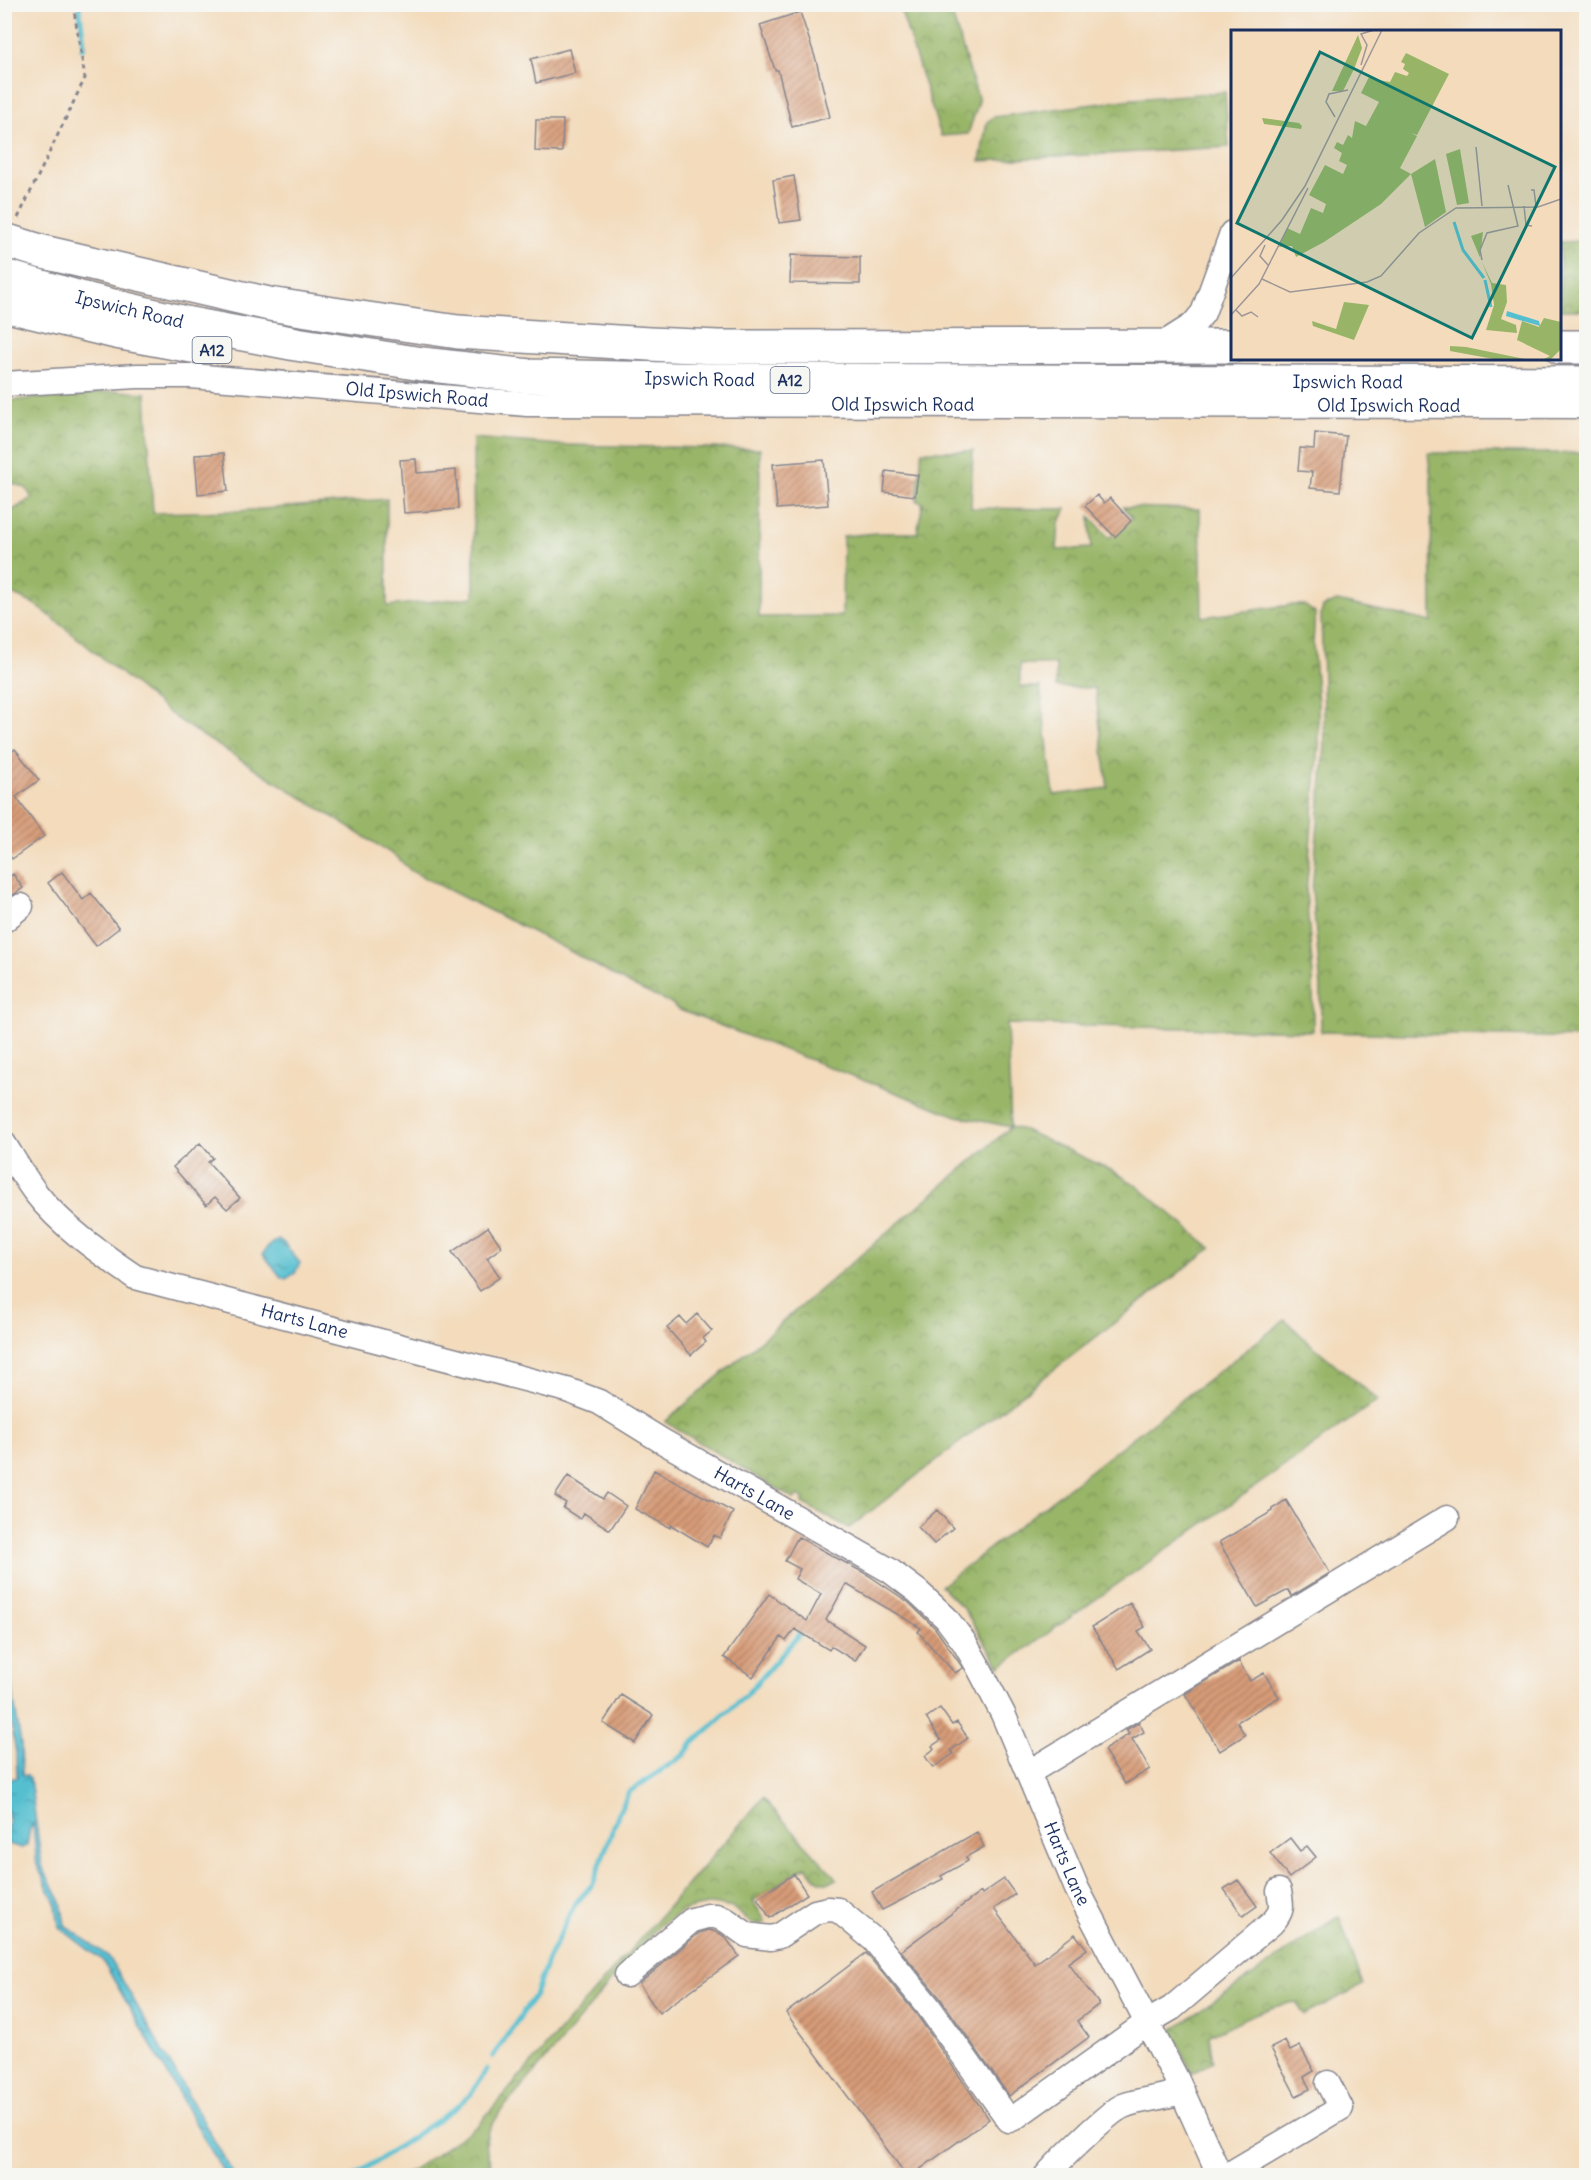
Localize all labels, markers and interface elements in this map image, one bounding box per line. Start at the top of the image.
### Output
inset map [1231,30,1561,360]
street label: Ipswich Road [73,285,186,333]
road number: A12 [192,337,232,363]
street label: Ipswich Road [644,366,755,391]
road number: A12 [770,367,810,393]
street label: Ipswich Road [1292,370,1403,393]
street label: Old Ipswich Road [345,377,490,412]
street label: Old Ipswich Road [831,393,975,416]
street label: Old Ipswich Road [1317,393,1461,417]
street label: Harts Lane [258,1298,351,1343]
street label: Harts Lane [710,1461,799,1525]
street label: Harts Lane [1039,1818,1096,1909]

